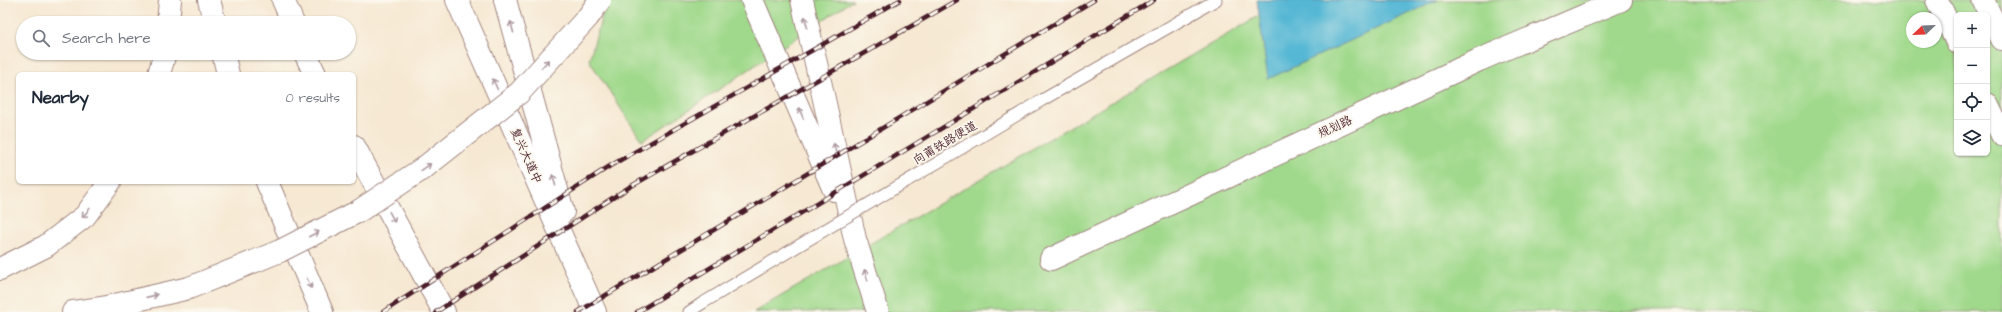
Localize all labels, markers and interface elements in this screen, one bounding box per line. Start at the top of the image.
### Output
north arrow [1906,12,1942,48]
map controls [1954,12,1990,156]
button: + [1954,12,1990,48]
search box [16,16,356,60]
one-way arrow [802,16,810,29]
one-way arrow [508,21,516,34]
icon: search [30,27,52,49]
text: Search here [62,28,151,49]
button: − [1954,48,1990,84]
one-way arrow [541,59,550,69]
one-way arrow [490,78,498,90]
button: locate [1954,84,1990,120]
text: Nearby [32,86,89,110]
text: 0 results [285,89,340,107]
one-way arrow [797,108,804,120]
street label: 规划路 [1315,112,1355,142]
street label: 向莆铁路便道 [910,117,980,169]
button: layers [1954,120,1990,156]
street label: 复兴大道中 [506,125,546,187]
one-way arrow [831,142,839,155]
one-way arrow [420,163,431,171]
one-way arrow [550,173,557,186]
one-way arrow [82,208,91,218]
one-way arrow [389,211,397,223]
one-way arrow [308,230,320,237]
one-way arrow [862,268,869,281]
one-way arrow [306,276,314,288]
one-way arrow [145,292,158,300]

